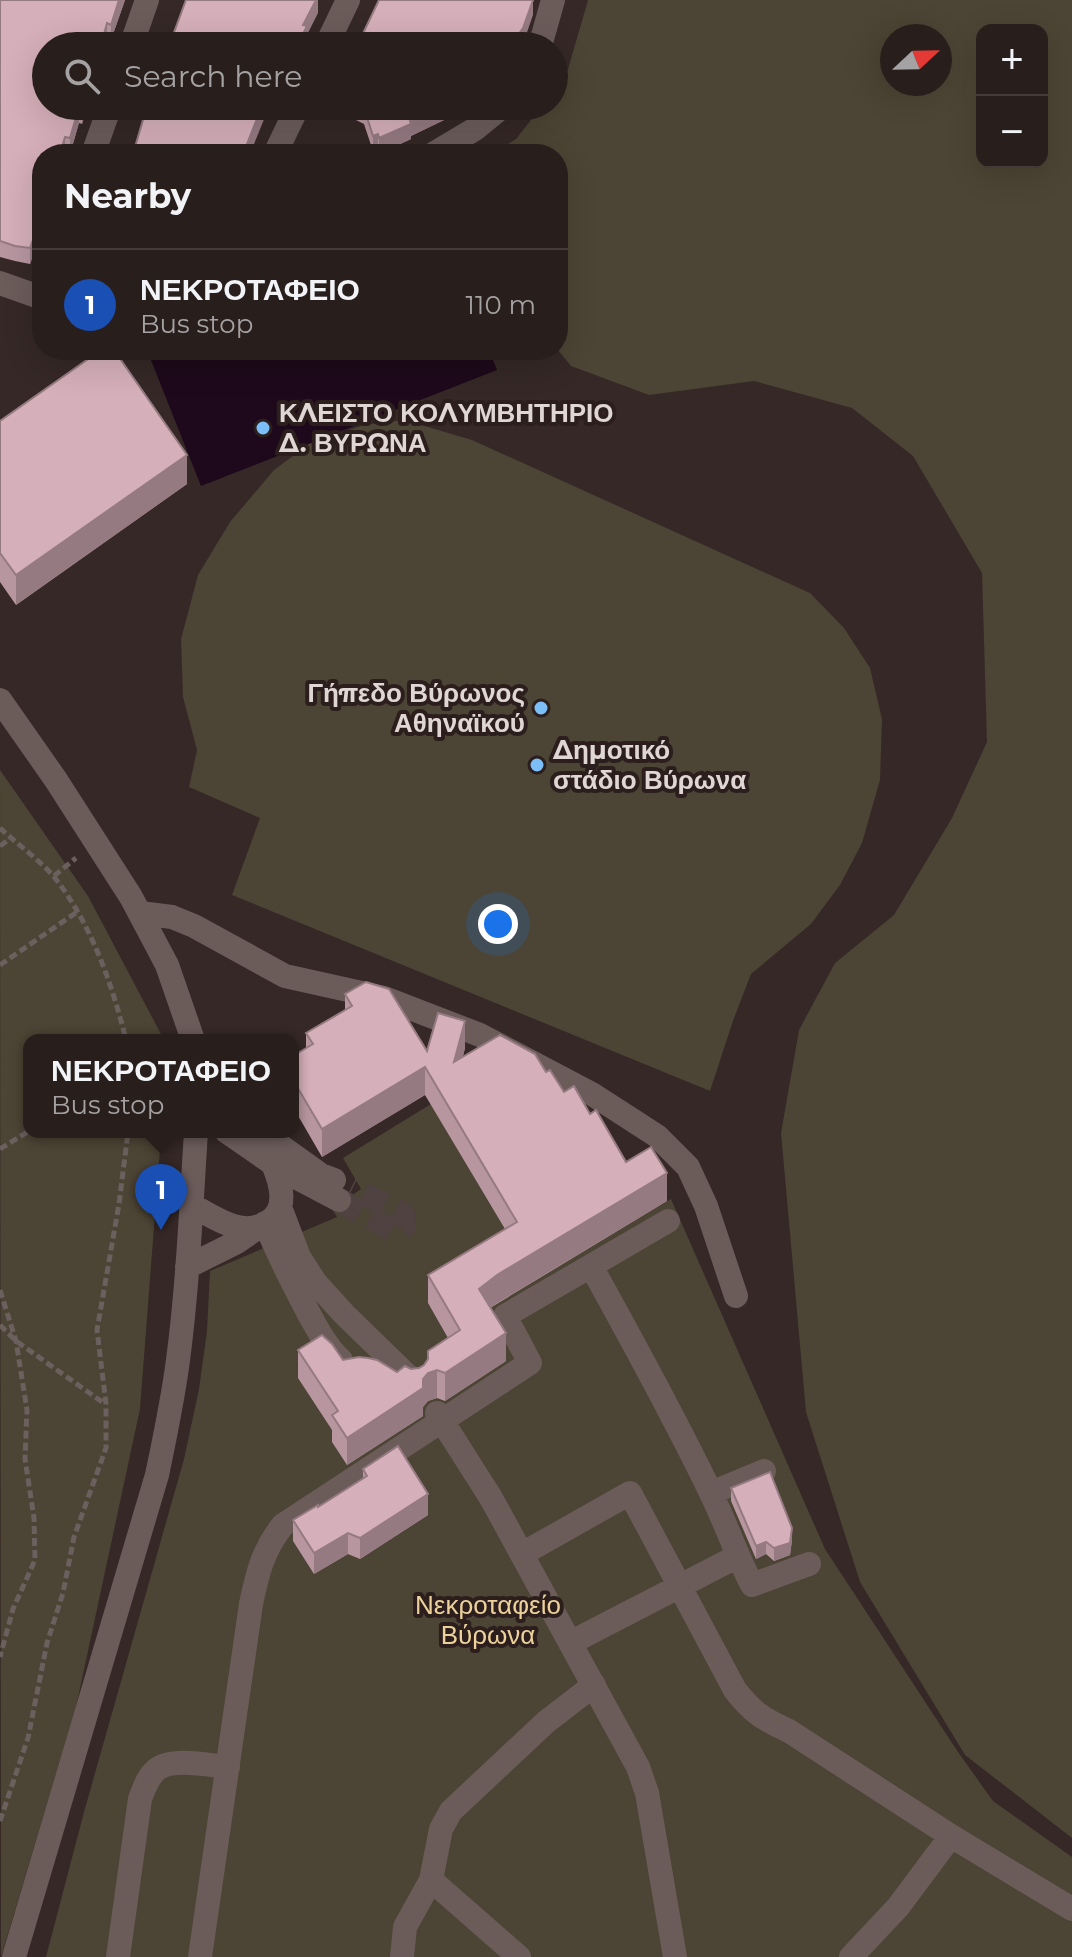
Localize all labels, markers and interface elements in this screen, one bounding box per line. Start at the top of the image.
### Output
north arrow [880,24,952,96]
map controls [976,24,1048,168]
button: + [976,24,1048,96]
search box [32,32,568,120]
icon: search [60,54,104,98]
text: Search here [124,58,302,95]
button: − [976,96,1048,168]
text: Nearby [64,175,191,217]
text: ΝΕΚΡΟΤΑΦΕΙΟ [140,271,360,308]
text: 1 [85,289,95,321]
text: 110 m [466,289,536,321]
text: Bus stop [140,308,253,340]
place label: ΚΛΕΙΣΤΟ ΚΟΛΥΜΒΗΤΗΡΙΟ Δ. ΒΥΡΩΝΑ [278,397,614,459]
marker: ΚΛΕΙΣΤΟ ΚΟΛΥΜΒΗΤΗΡΙΟ Δ. ΒΥΡΩΝΑ [254,419,272,437]
place label: Γήπεδο Βύρωνος Αθηναϊκού [307,677,525,739]
marker: Γήπεδο Βύρωνος Αθηναϊκού [532,699,550,717]
place label: Δημοτικό στάδιο Βύρωνα [552,734,746,796]
marker: Δημοτικό στάδιο Βύρωνα [528,756,546,774]
your location [478,904,518,944]
popup [23,1034,299,1138]
text: ΝΕΚΡΟΤΑΦΕΙΟ [51,1052,271,1089]
text: Bus stop [51,1089,164,1121]
pin: 1 [135,1164,187,1230]
park label: Νεκροταφείο Βύρωνα [415,1589,561,1651]

